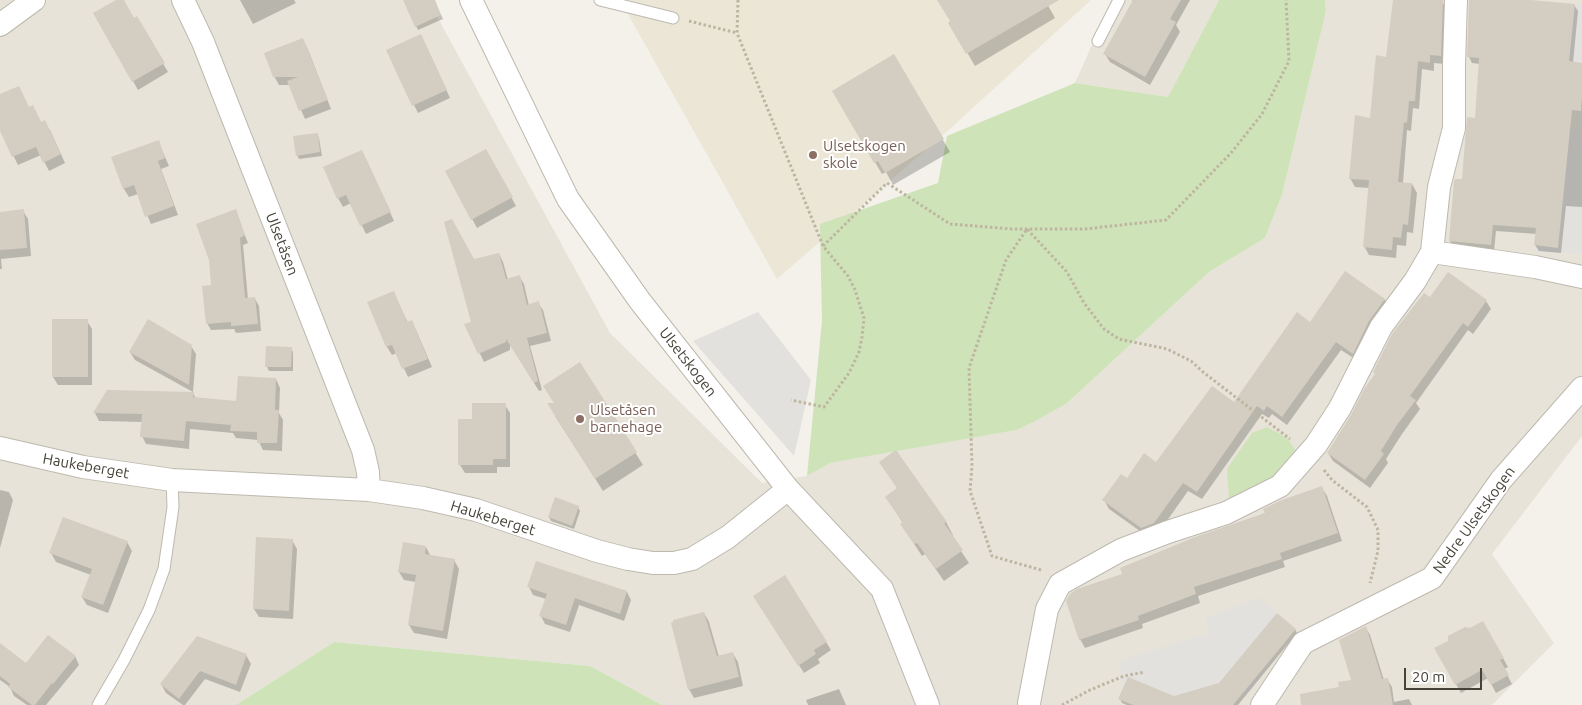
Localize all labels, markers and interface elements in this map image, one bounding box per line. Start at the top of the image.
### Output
place label: Ulsetskogen skole [823,137,906,172]
marker: Ulsetskogen skole [807,149,819,161]
street label: Ulsetåsen [262,210,302,278]
street label: Ulsetskogen [655,324,721,400]
place label: Ulsetåsen barnehage [590,401,662,436]
marker: Ulsetåsen barnehage [574,413,586,425]
street label: Haukeberget [41,450,131,482]
street label: Nedre Ulsetskogen [1429,463,1519,577]
street label: Haukeberget [448,497,538,539]
scale bar [1407,658,1484,690]
text: 20 m [1412,668,1445,685]

